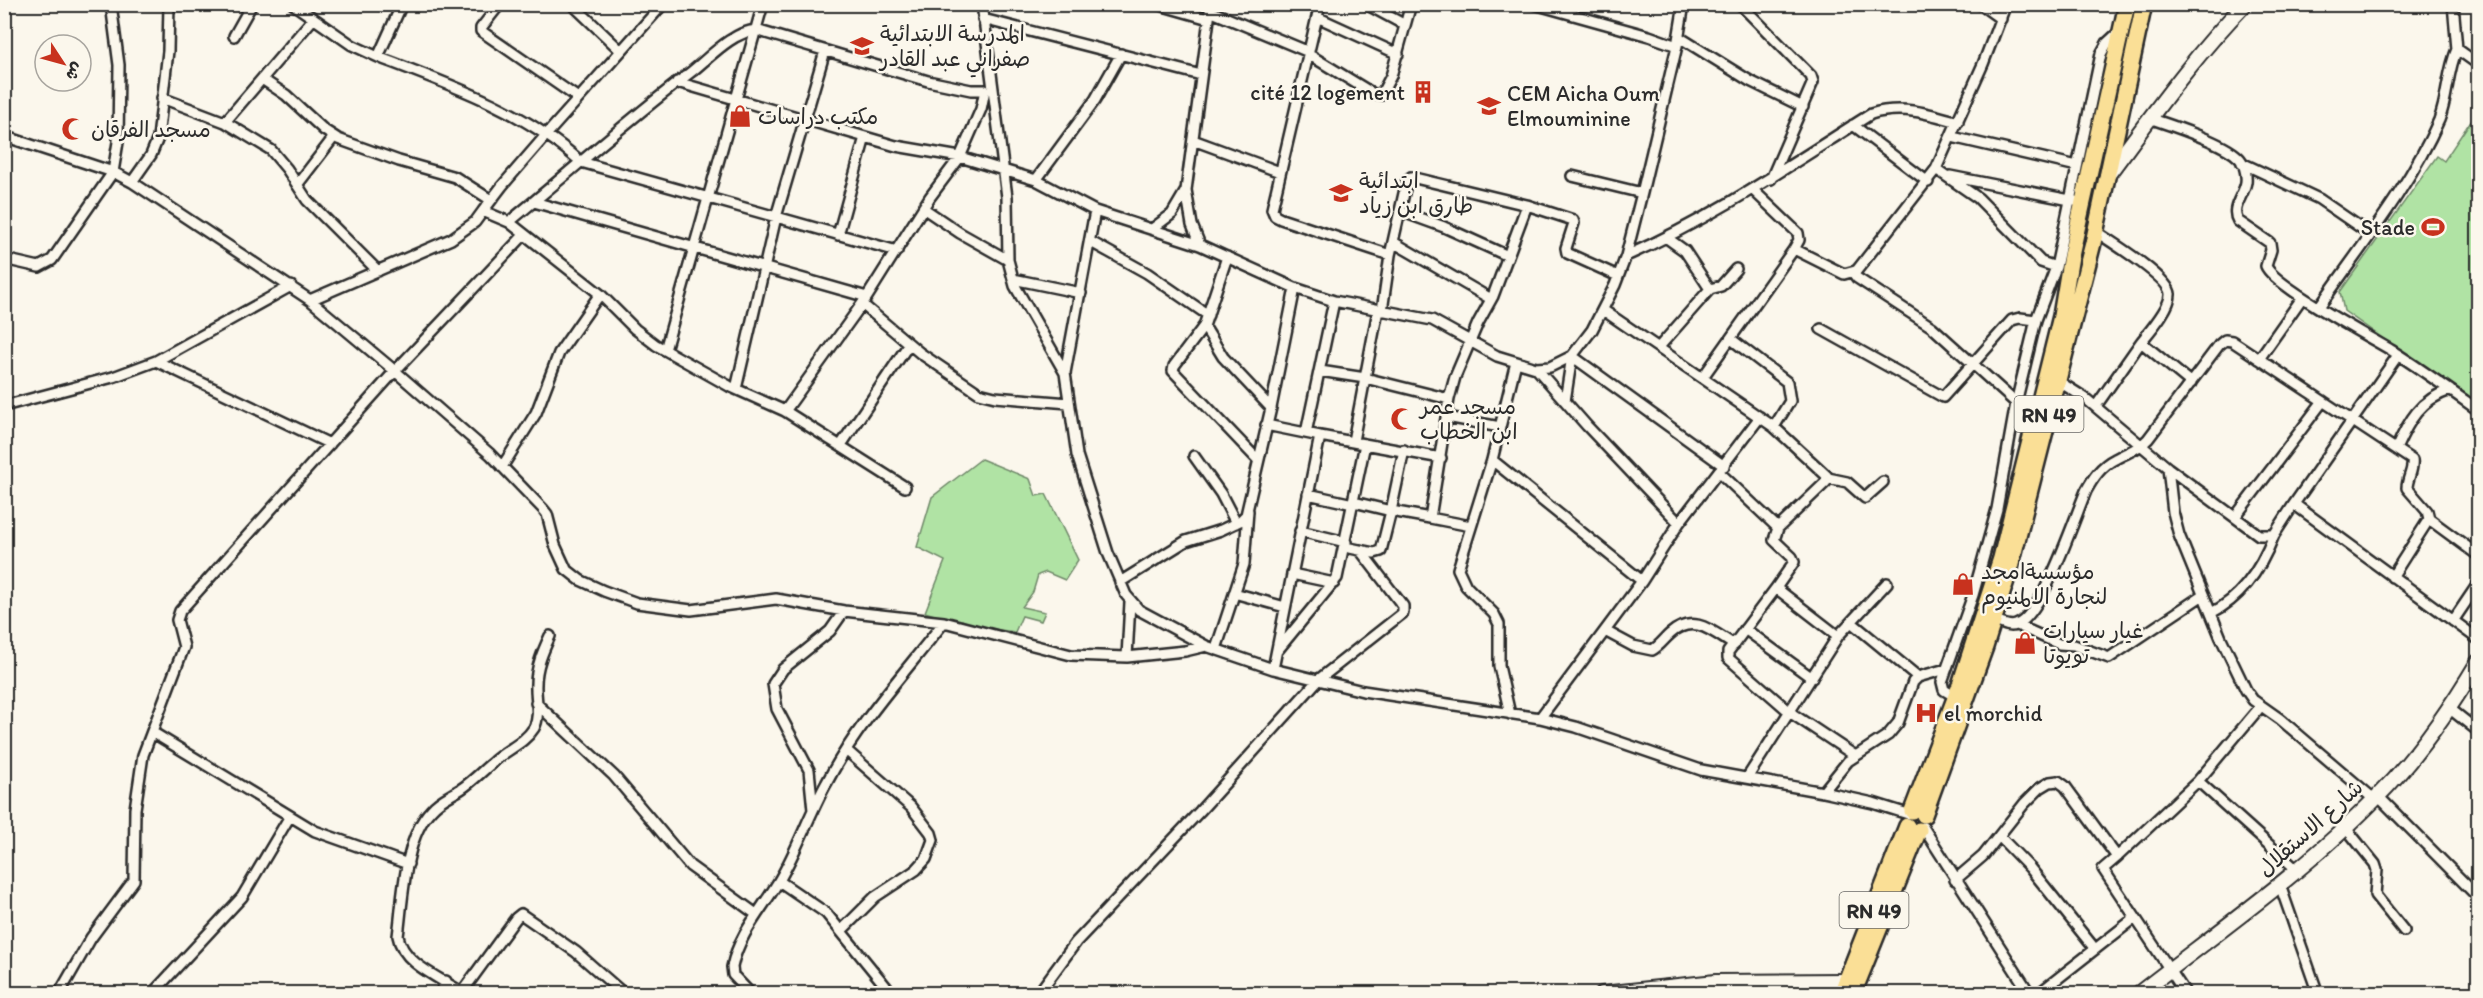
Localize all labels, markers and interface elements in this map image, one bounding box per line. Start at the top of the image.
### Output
place label: المدرسة الابتدائية صفراني عبد القادر [878,20,1030,78]
north arrow [33,33,93,93]
school or university icon: المدرسة الابتدائية صفراني عبد القادر [849,33,875,59]
text: ش [62,59,88,84]
place label: cité 12 logement [1250,79,1405,106]
building icon: cité 12 logement [1410,79,1436,105]
place label: CEM Aicha Oum Elmouminine [1507,80,1660,132]
school or university icon: CEM Aicha Oum Elmouminine [1476,93,1502,119]
shop icon: مكتب دراسات [727,103,753,129]
place label: مكتب دراسات [758,103,878,130]
mosque icon: مسجد الفرقان [60,116,86,142]
place label: مسجد الفرقان [91,116,211,143]
place label: ابتدائية طارق ابن زياد [1359,167,1473,219]
school or university icon: ابتدائية طارق ابن زياد [1328,180,1354,206]
place label: Stade [2361,214,2415,241]
sports icon: Stade [2420,214,2446,240]
place label: مسجد عمر ابن الخطاب [1418,393,1518,445]
road number: RN 49 [2014,396,2084,432]
mosque icon: مسجد عمر ابن الخطاب [1389,406,1415,432]
place label: مؤسسةامجد لنجارة الالمنيوم [1981,558,2107,614]
shop icon: مؤسسةامجد لنجارة الالمنيوم [1950,571,1976,597]
place label: غيار سيارات تويوتا [2043,617,2144,669]
shop icon: غيار سيارات تويوتا [2012,630,2038,656]
hospital icon: el morchid [1913,700,1939,726]
place label: el morchid [1944,700,2042,727]
street label: شارع الاستقلال [2252,774,2370,884]
road number: RN 49 [1840,892,1908,928]

